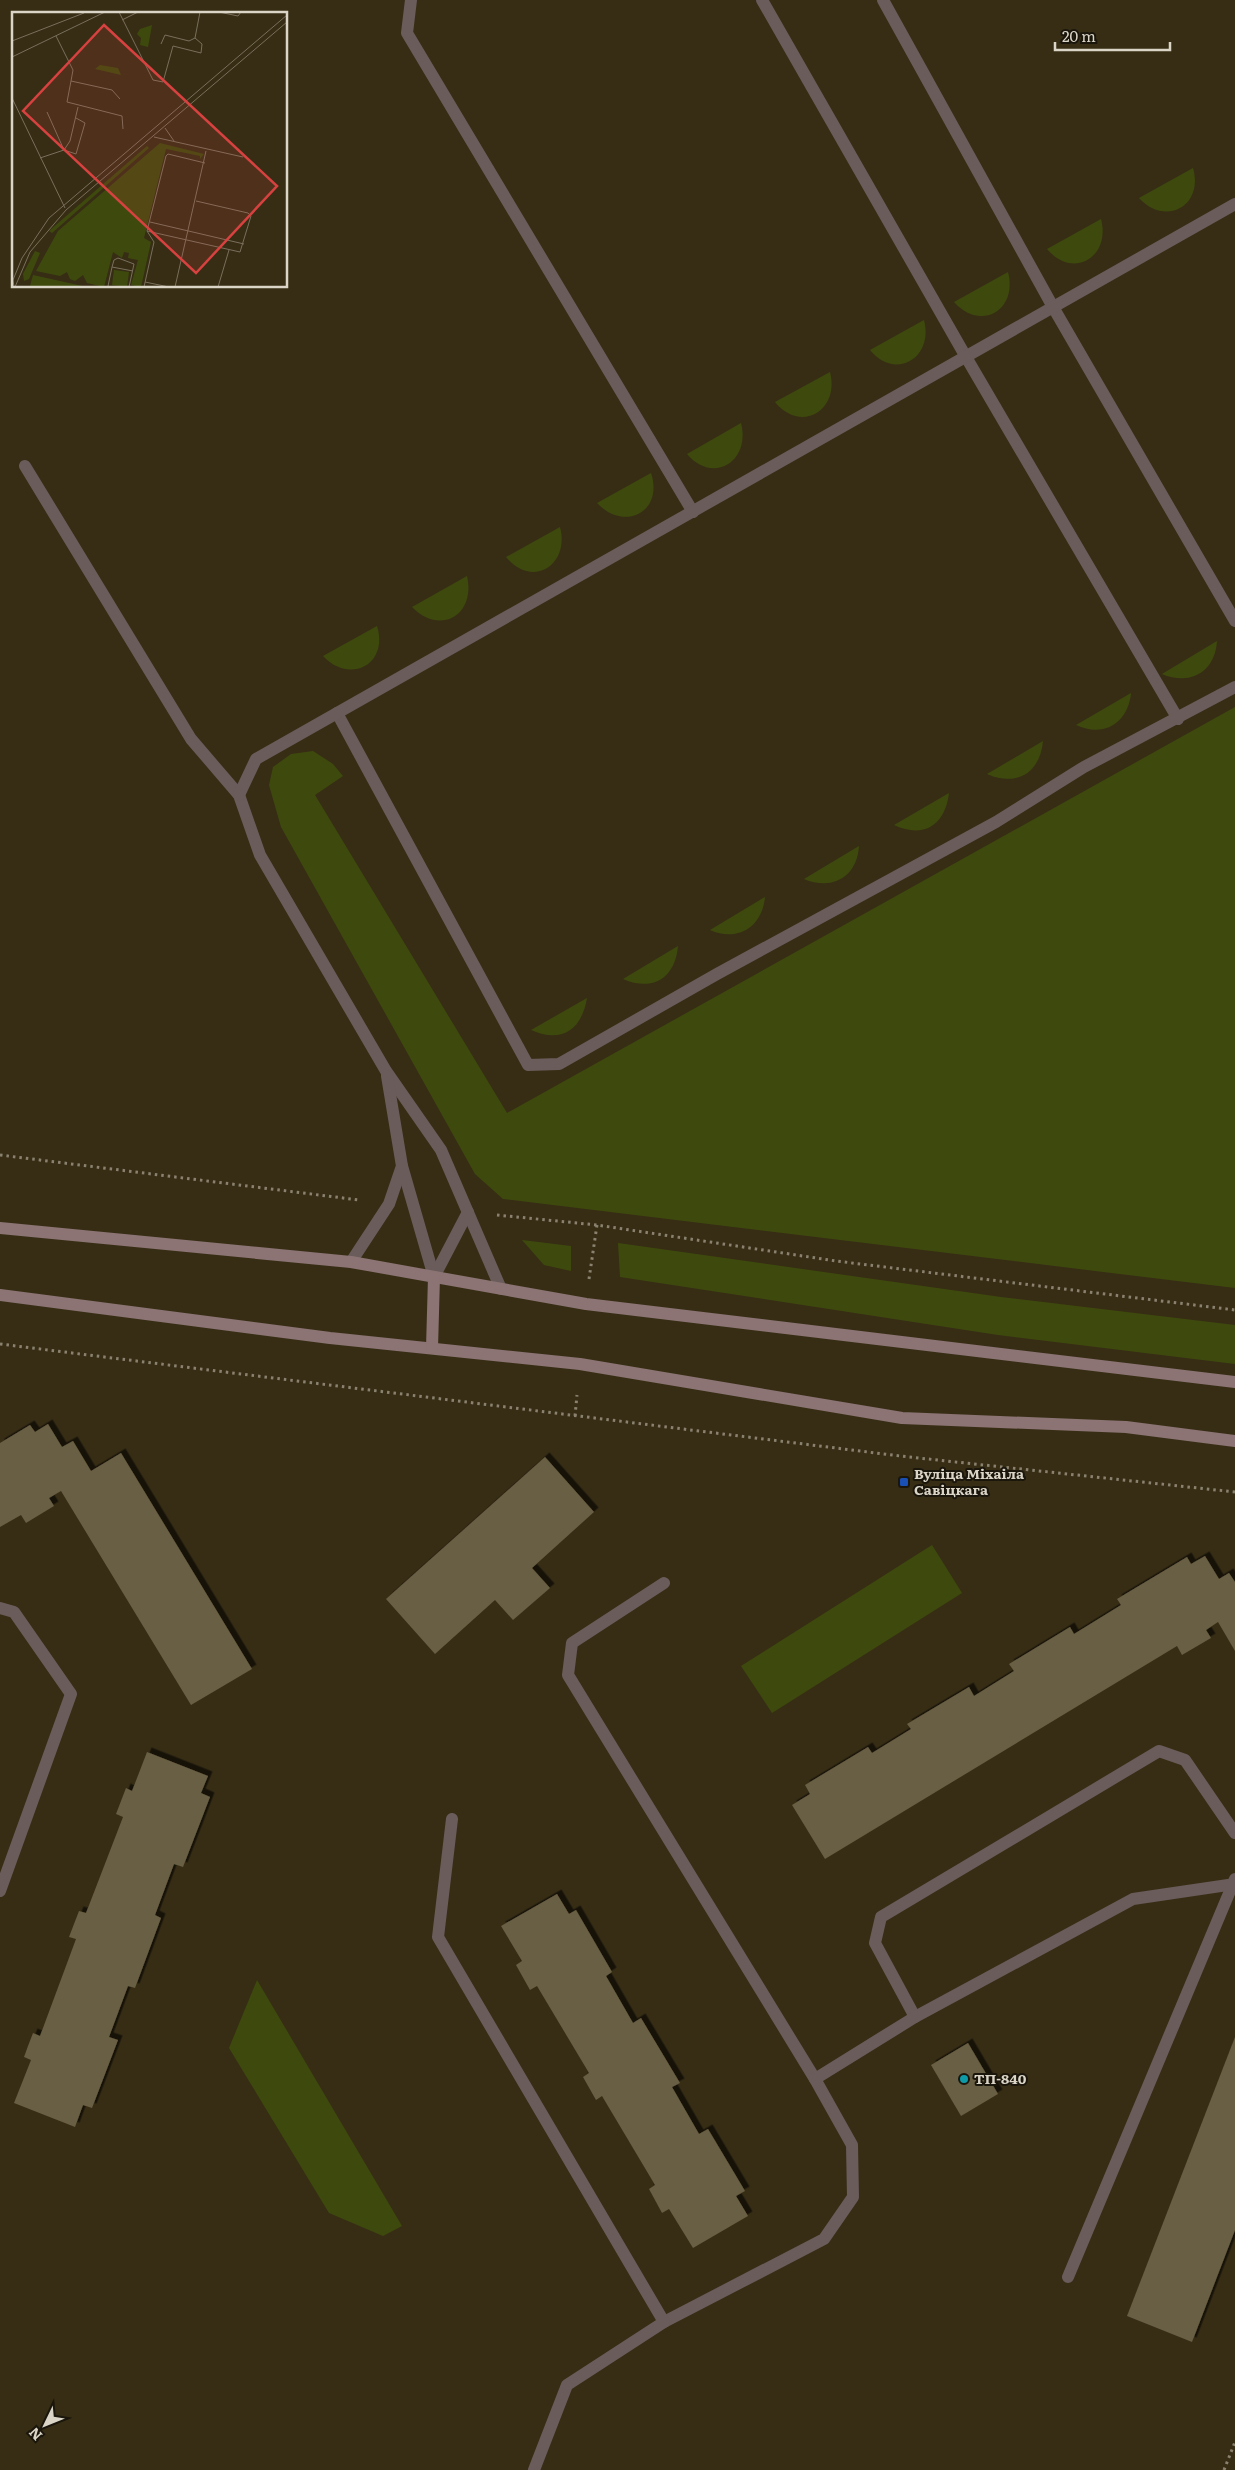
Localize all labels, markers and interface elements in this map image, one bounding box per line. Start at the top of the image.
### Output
inset map [12,12,288,288]
scale bar [1055,20,1170,52]
text: 20 m [1062,24,1096,47]
place label: Вуліца Міхаіла Савіцкага [914,1463,1025,1499]
marker: Вуліца Міхаіла Савіцкага [898,1476,910,1488]
place label: ТП-840 [974,2068,1027,2088]
marker: ТП-840 [958,2073,970,2085]
north arrow [20,2400,70,2450]
text: N [23,2423,46,2446]

